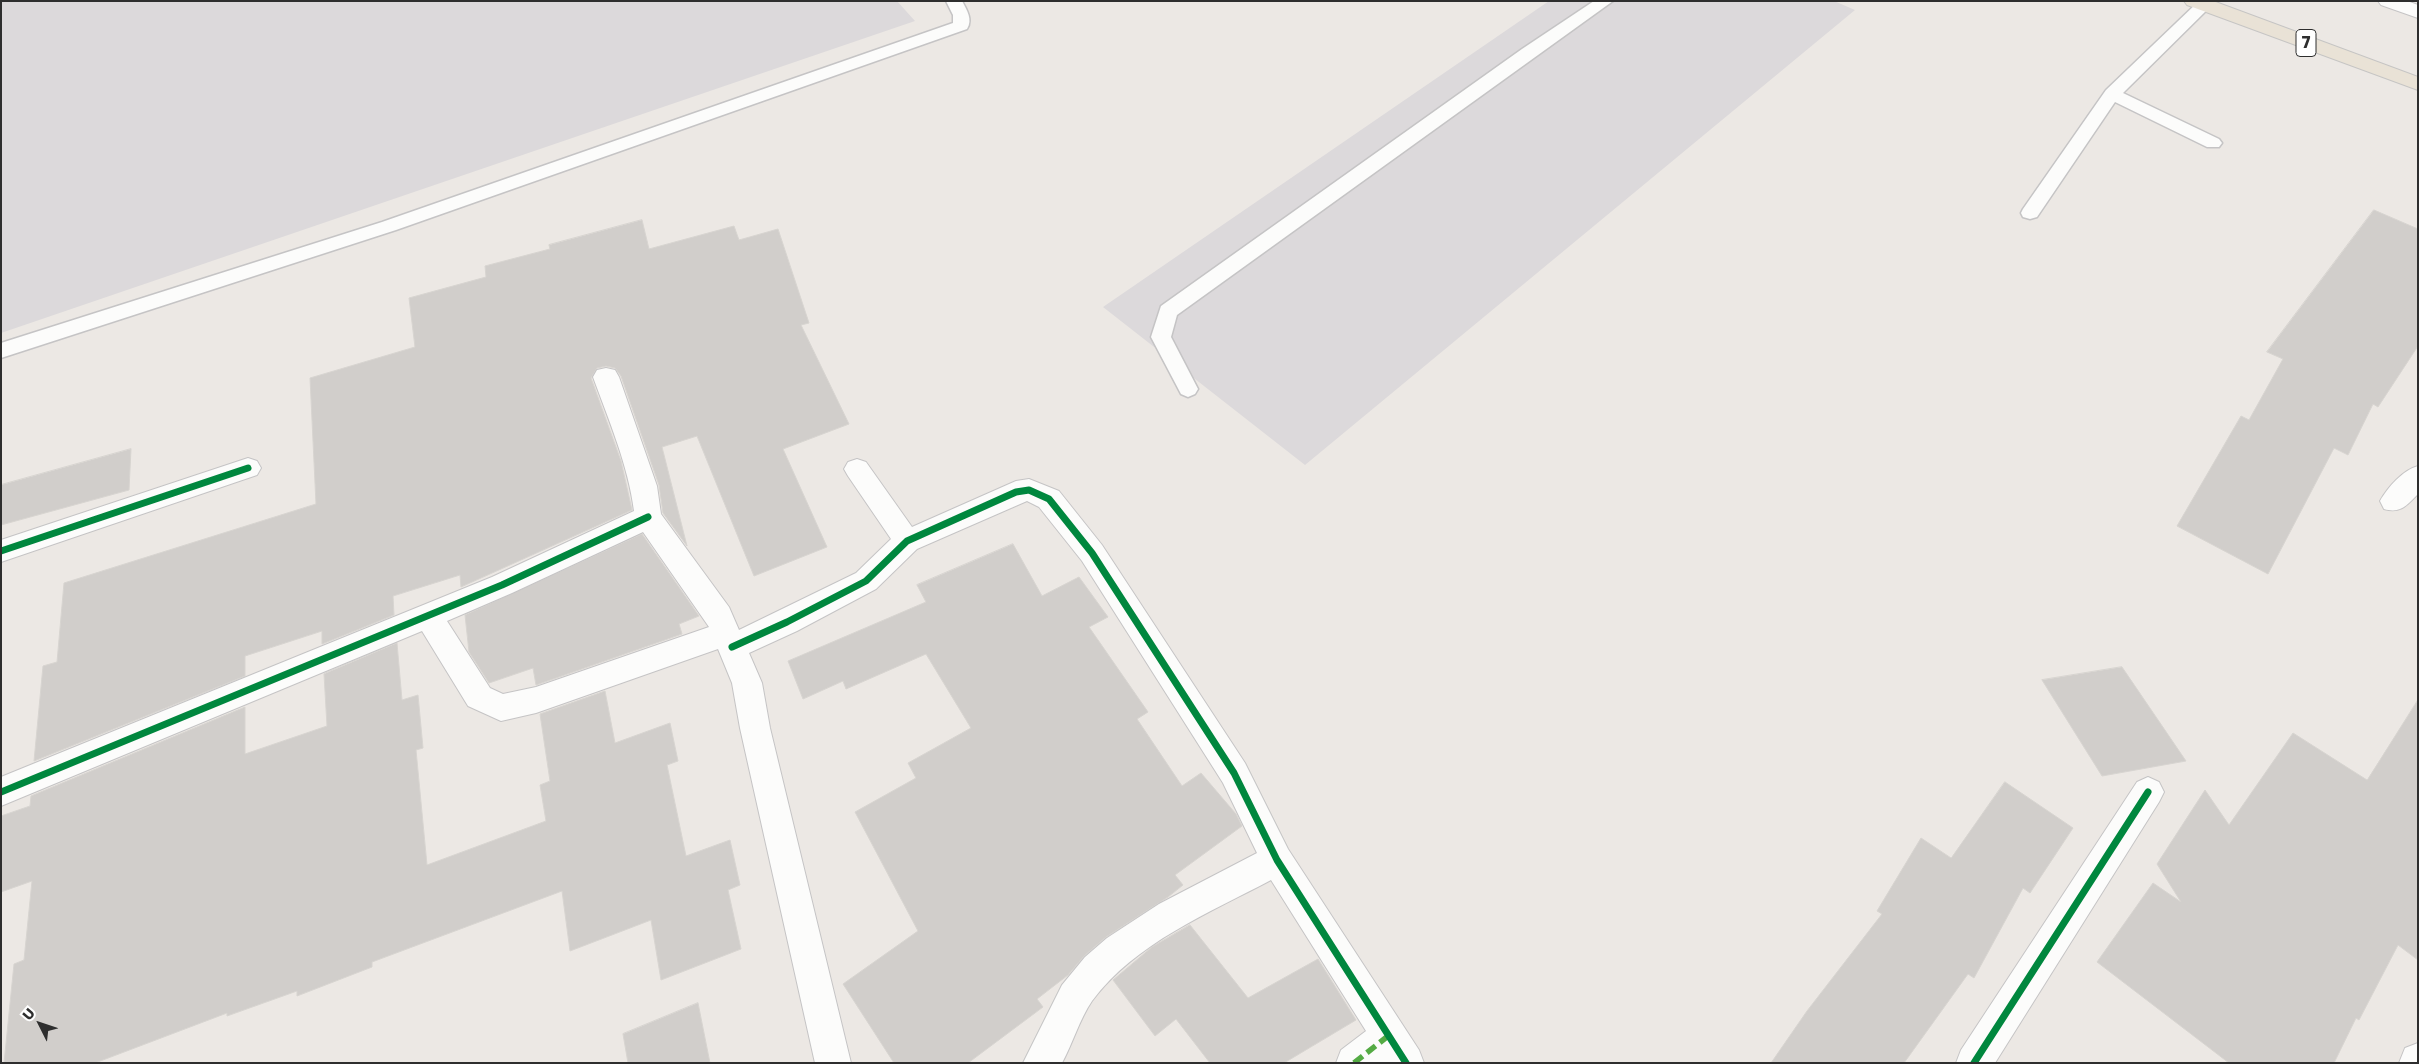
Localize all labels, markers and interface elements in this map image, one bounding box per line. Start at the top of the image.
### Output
road number: 7 [2296,29,2316,56]
north arrow [15,999,65,1049]
text: U [19,1004,38,1023]

